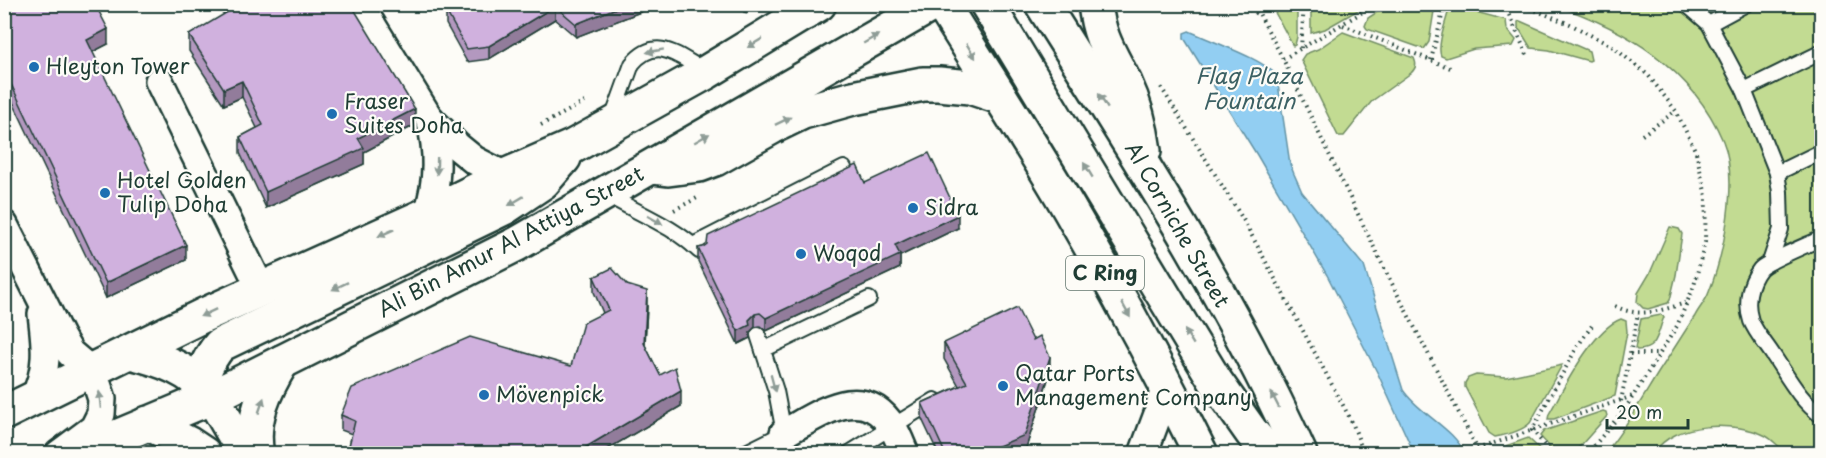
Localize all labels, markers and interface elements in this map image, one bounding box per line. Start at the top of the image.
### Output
one-way arrow [863,34,880,44]
one-way arrow [746,38,763,48]
one-way arrow [966,43,977,59]
one-way arrow [645,47,664,56]
place label: Hleyton Tower [46,49,190,81]
water label: Flag Plaza Fountain [1195,58,1304,116]
marker: Hleyton Tower [27,60,41,74]
place label: Fraser Suites Doha [344,84,464,140]
one-way arrow [1098,93,1109,109]
marker: Fraser Suites Doha [325,107,339,121]
one-way arrow [775,117,792,126]
one-way arrow [694,133,711,143]
street label: Al Corniche Street [1118,135,1239,313]
street label: Ali Bin Amur Al Attiya Street [371,156,649,324]
one-way arrow [432,157,442,176]
one-way arrow [1082,162,1093,178]
place label: Hotel Golden Tulip Doha [117,163,247,219]
marker: Hotel Golden Tulip Doha [98,186,112,200]
place label: Sidra [925,190,979,222]
one-way arrow [508,196,524,207]
marker: Sidra [906,201,920,215]
one-way arrow [647,215,664,225]
one-way arrow [378,228,395,237]
place label: Woqod [813,236,881,268]
marker: Woqod [794,247,808,261]
road number: C Ring [1066,256,1144,290]
one-way arrow [332,282,349,291]
one-way arrow [1121,302,1131,319]
one-way arrow [200,308,217,317]
one-way arrow [1183,329,1194,345]
place label: Qatar Ports Management Company [1015,356,1252,412]
one-way arrow [769,374,779,392]
place label: Mövenpick [496,377,604,409]
marker: Qatar Ports Management Company [996,379,1010,393]
marker: Mövenpick [477,388,491,402]
one-way arrow [95,390,105,409]
one-way arrow [1271,392,1280,409]
scale bar [1607,392,1688,430]
one-way arrow [256,396,266,414]
text: 20 m [1616,398,1662,425]

